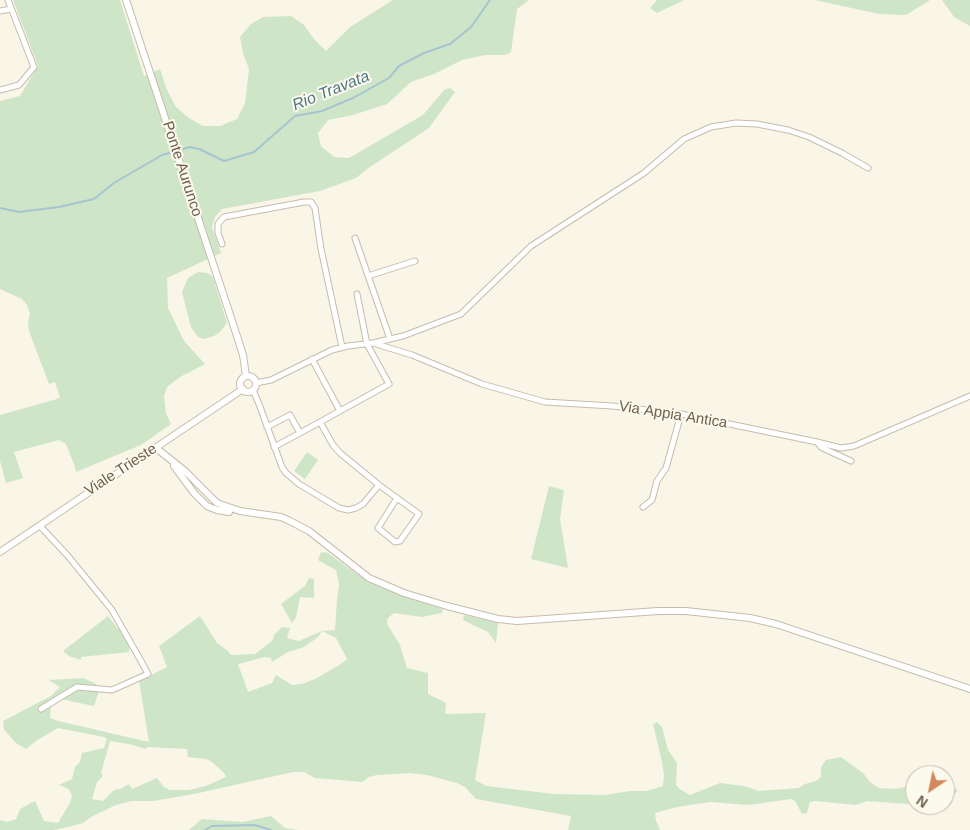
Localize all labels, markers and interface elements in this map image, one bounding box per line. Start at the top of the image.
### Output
water label: Rio Travata [290,67,372,115]
street label: Ponte Aurunco [158,119,206,219]
street label: Via Appia Antica [617,398,729,432]
street label: Viale Trieste [81,440,161,500]
north arrow [905,765,955,815]
text: N [914,792,931,811]

